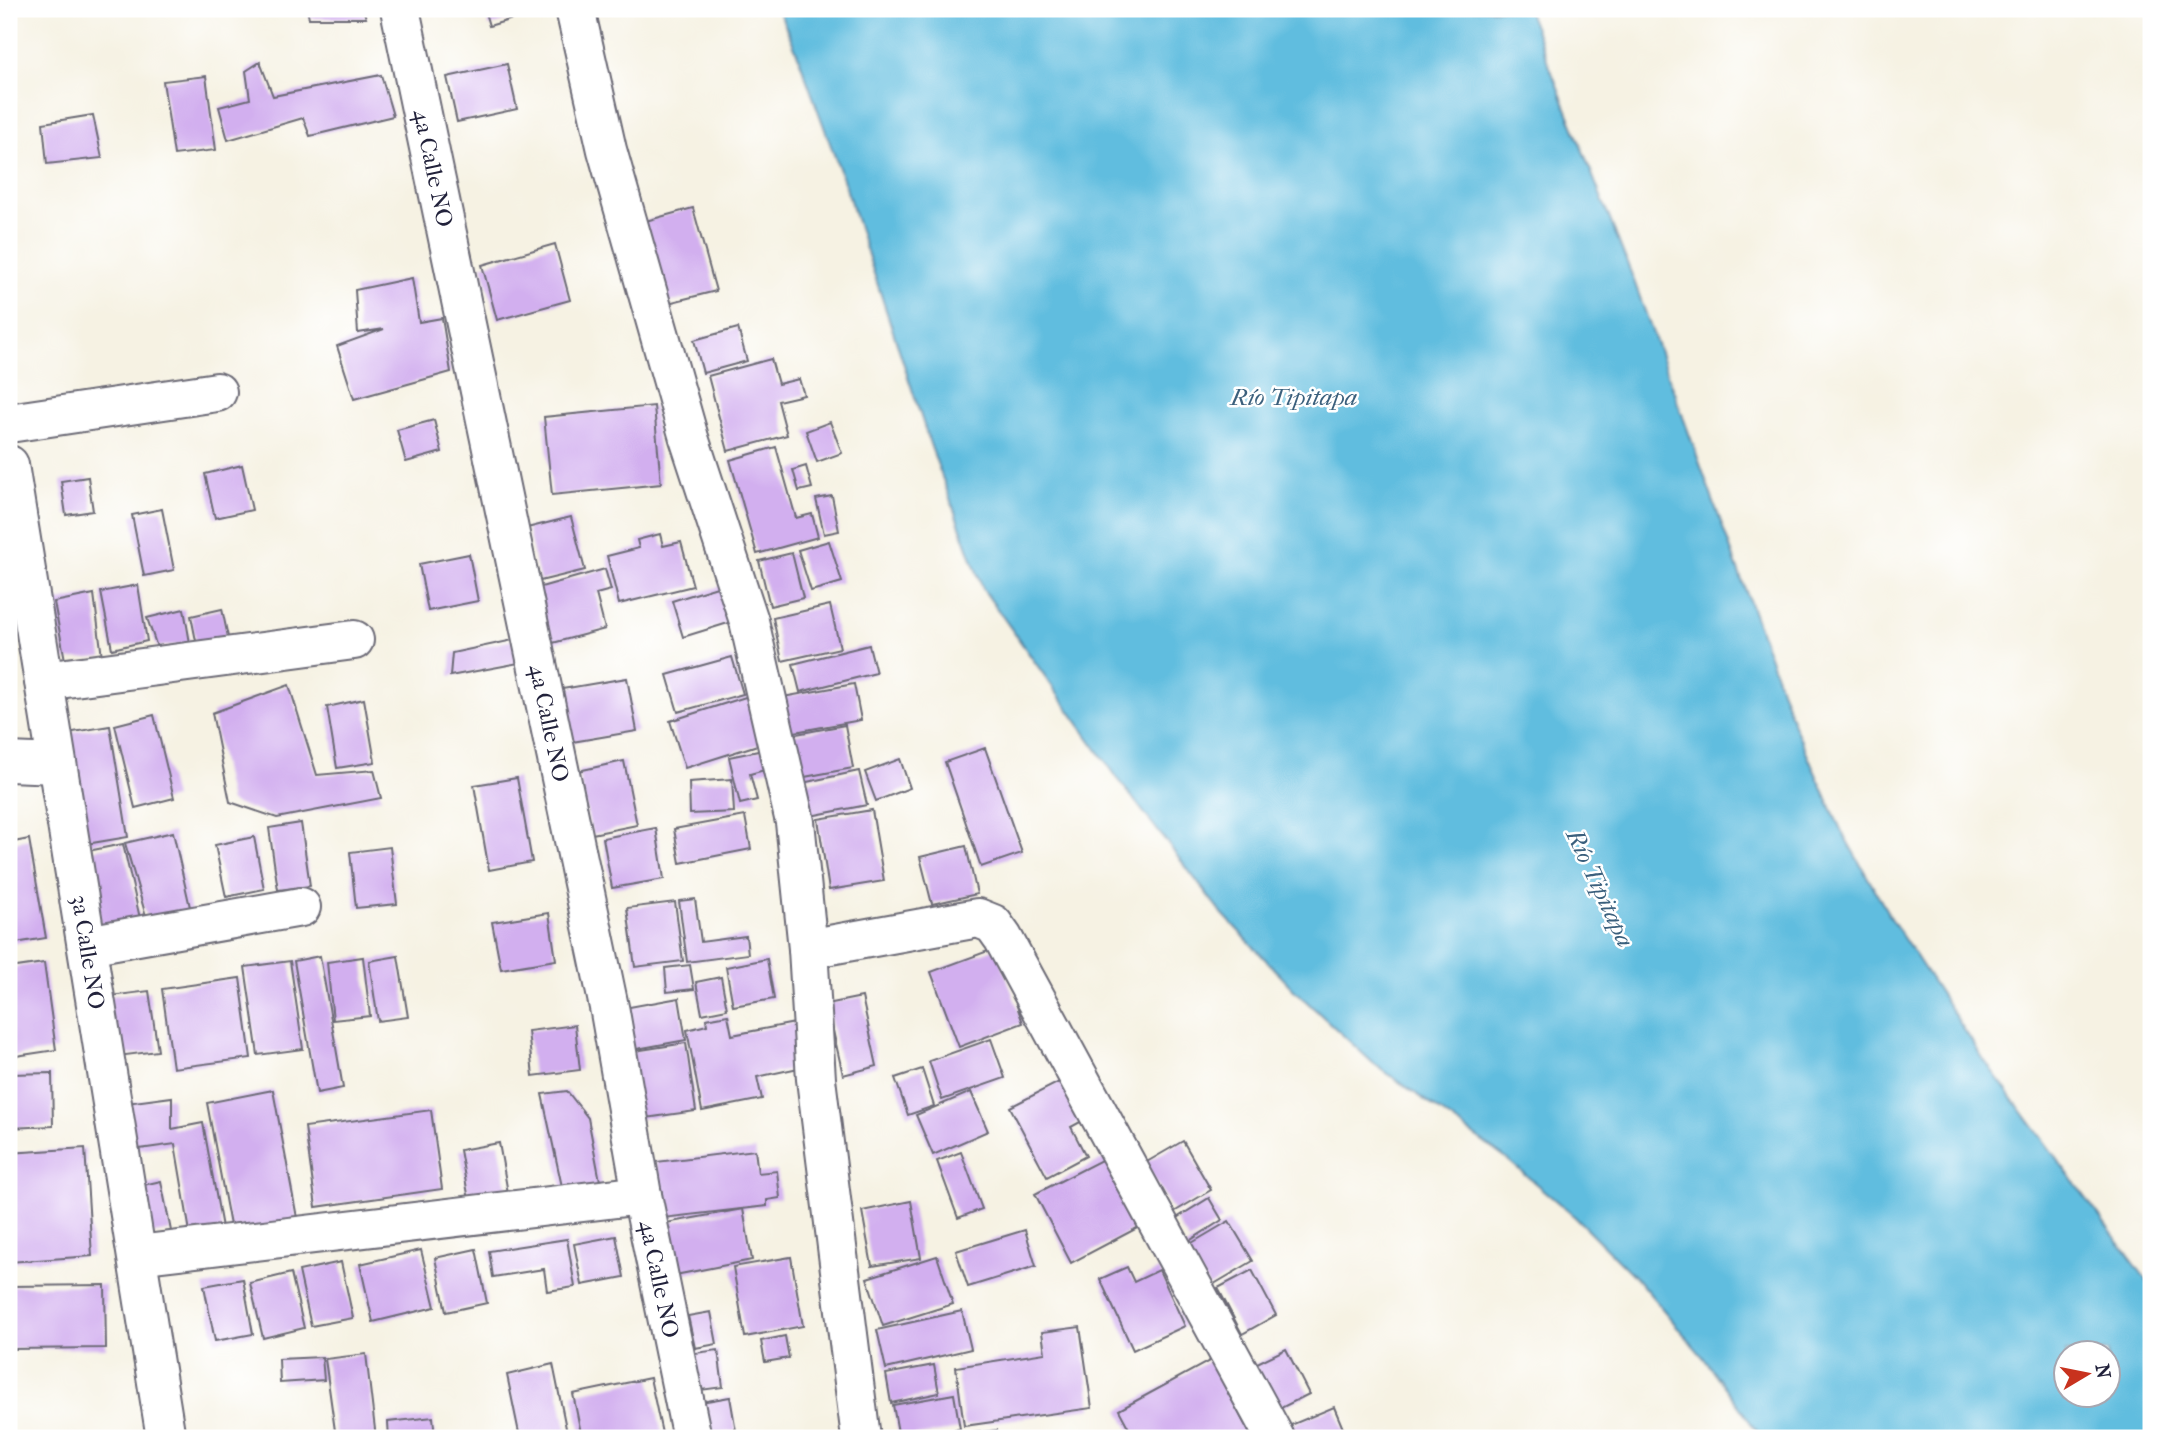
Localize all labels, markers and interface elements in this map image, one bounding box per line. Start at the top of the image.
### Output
street label: 4a Calle NO [407,107,459,229]
water label: Río Tipitapa [1229,383,1357,411]
street label: 4a Calle NO [523,662,575,784]
water label: Río Tipitapa [1560,823,1639,951]
street label: 3a Calle NO [66,893,110,1011]
street label: 4a Calle NO [633,1218,685,1340]
north arrow [2052,1338,2122,1408]
text: N [2091,1362,2115,1381]

